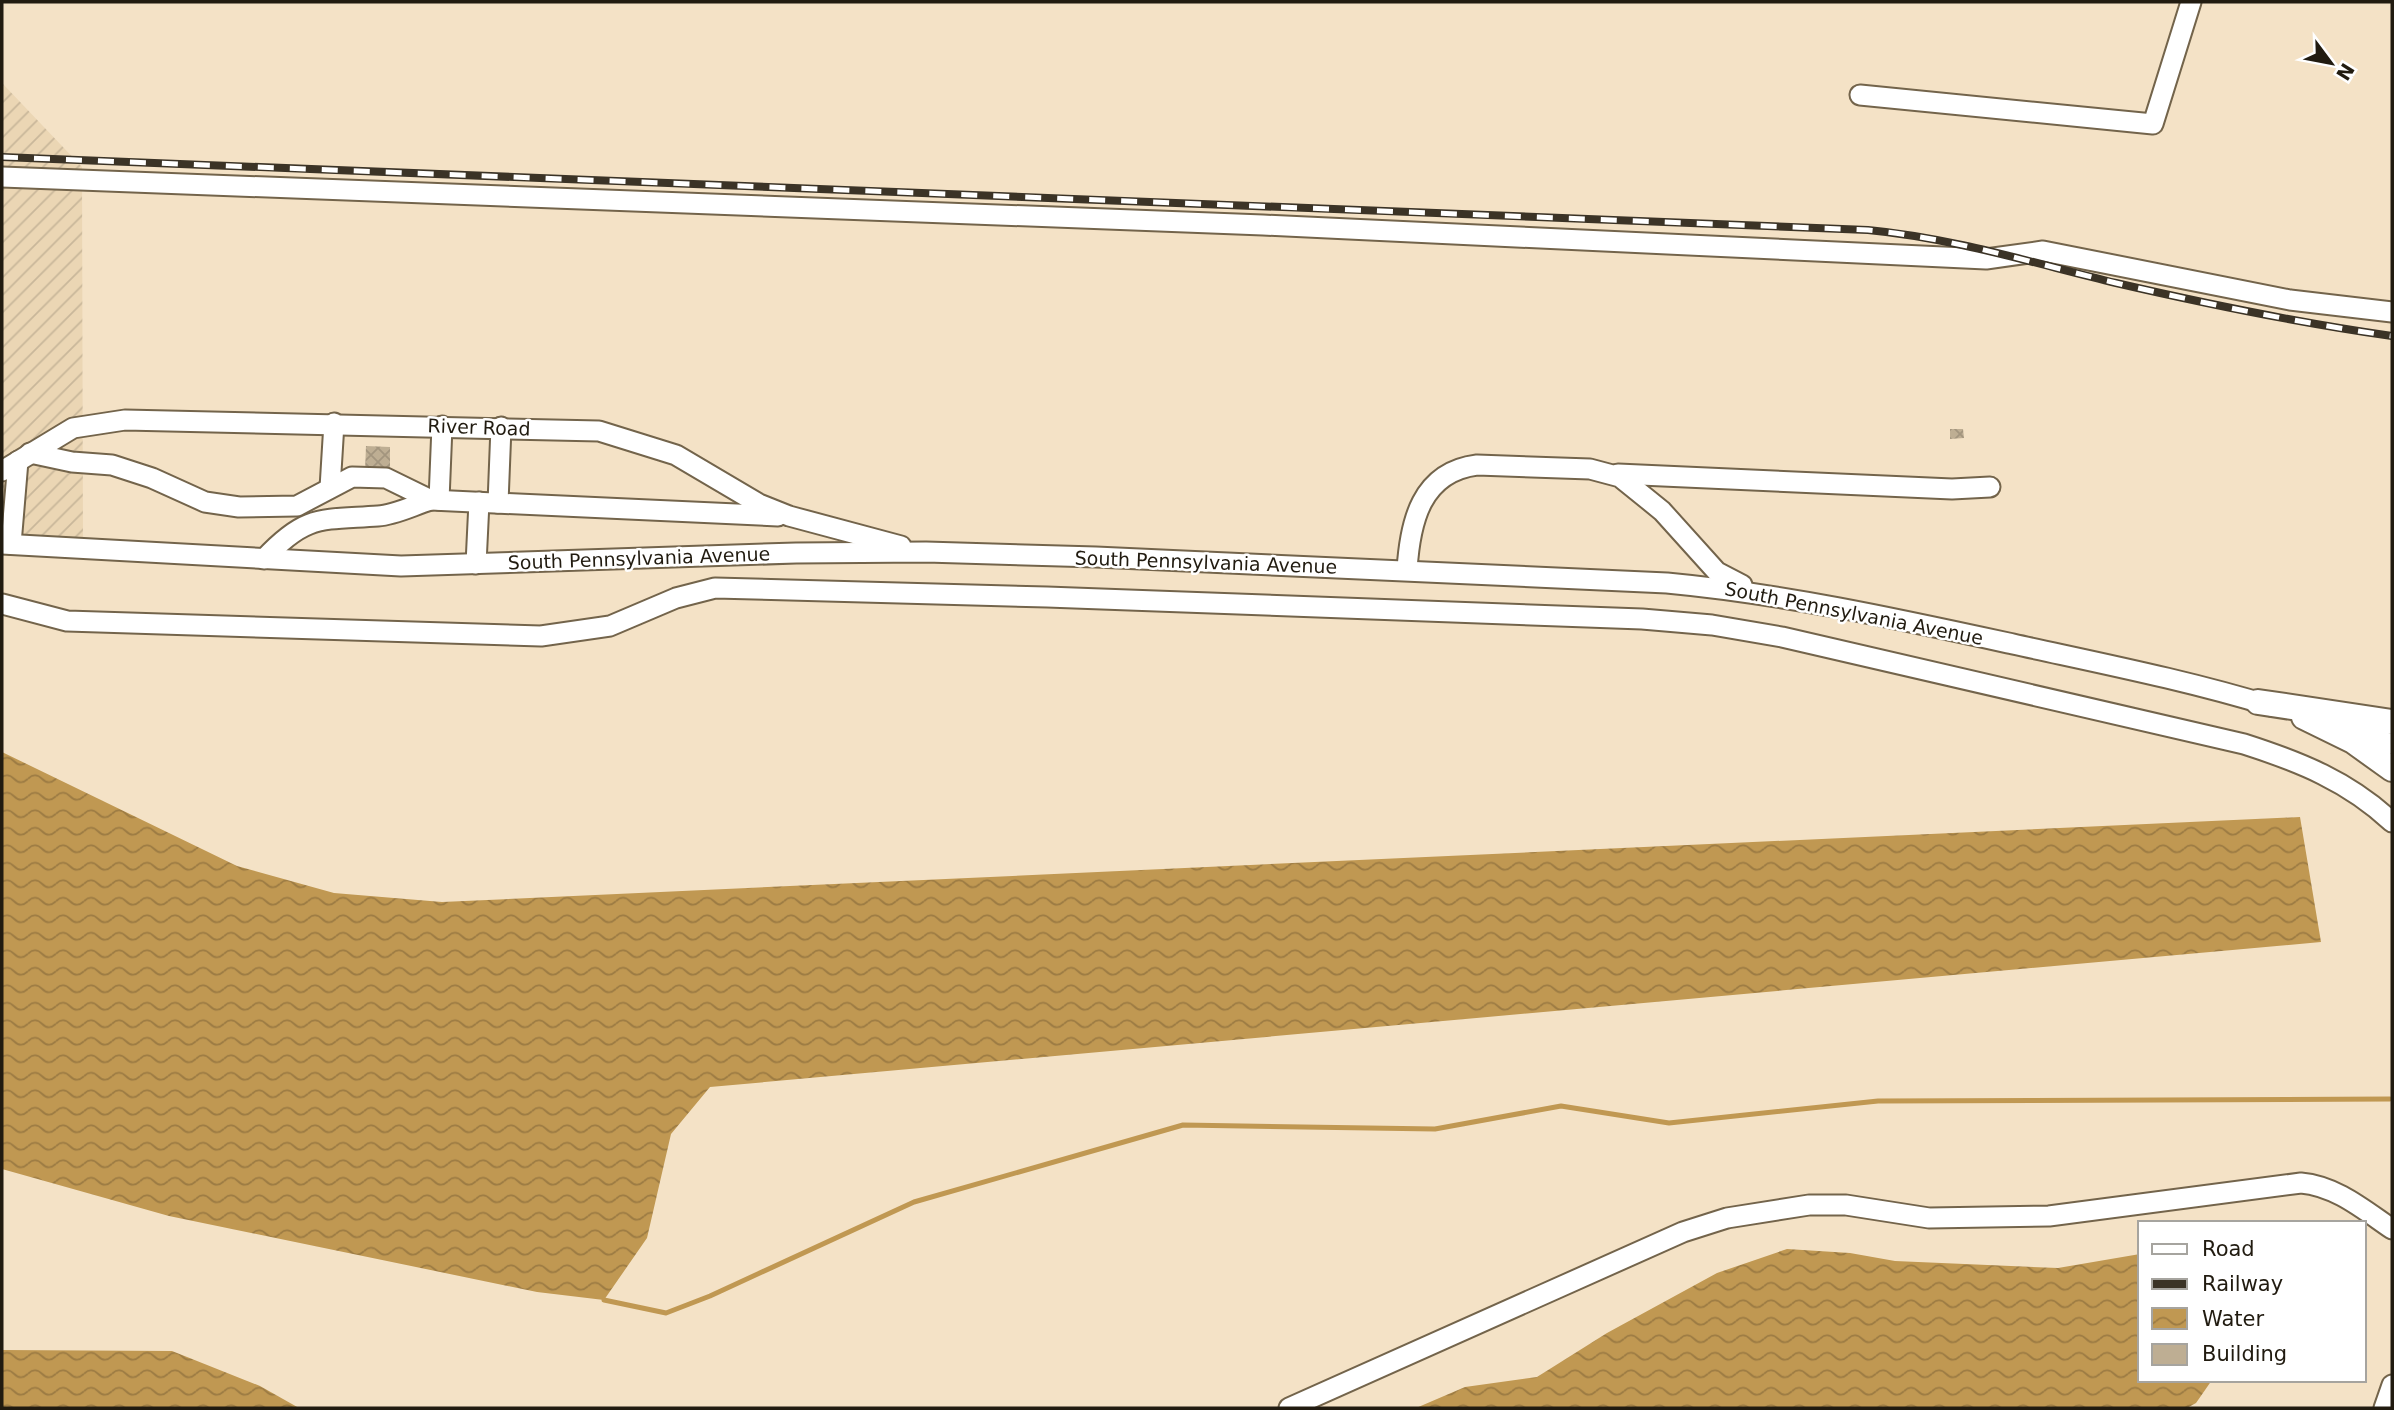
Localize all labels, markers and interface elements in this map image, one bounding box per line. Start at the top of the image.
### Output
north arrow [2296,28,2366,98]
text: N [2332,59,2359,85]
street label: River Road [427,414,531,440]
street label: South Pennsylvania Avenue [507,542,771,574]
street label: South Pennsylvania Avenue [1074,546,1338,578]
street label: South Pennsylvania Avenue [1723,577,1985,649]
legend [2138,1221,2366,1382]
text: Road [2202,1237,2255,1261]
text: Railway [2202,1272,2283,1296]
text: Water [2202,1307,2264,1331]
text: Building [2202,1342,2287,1366]

